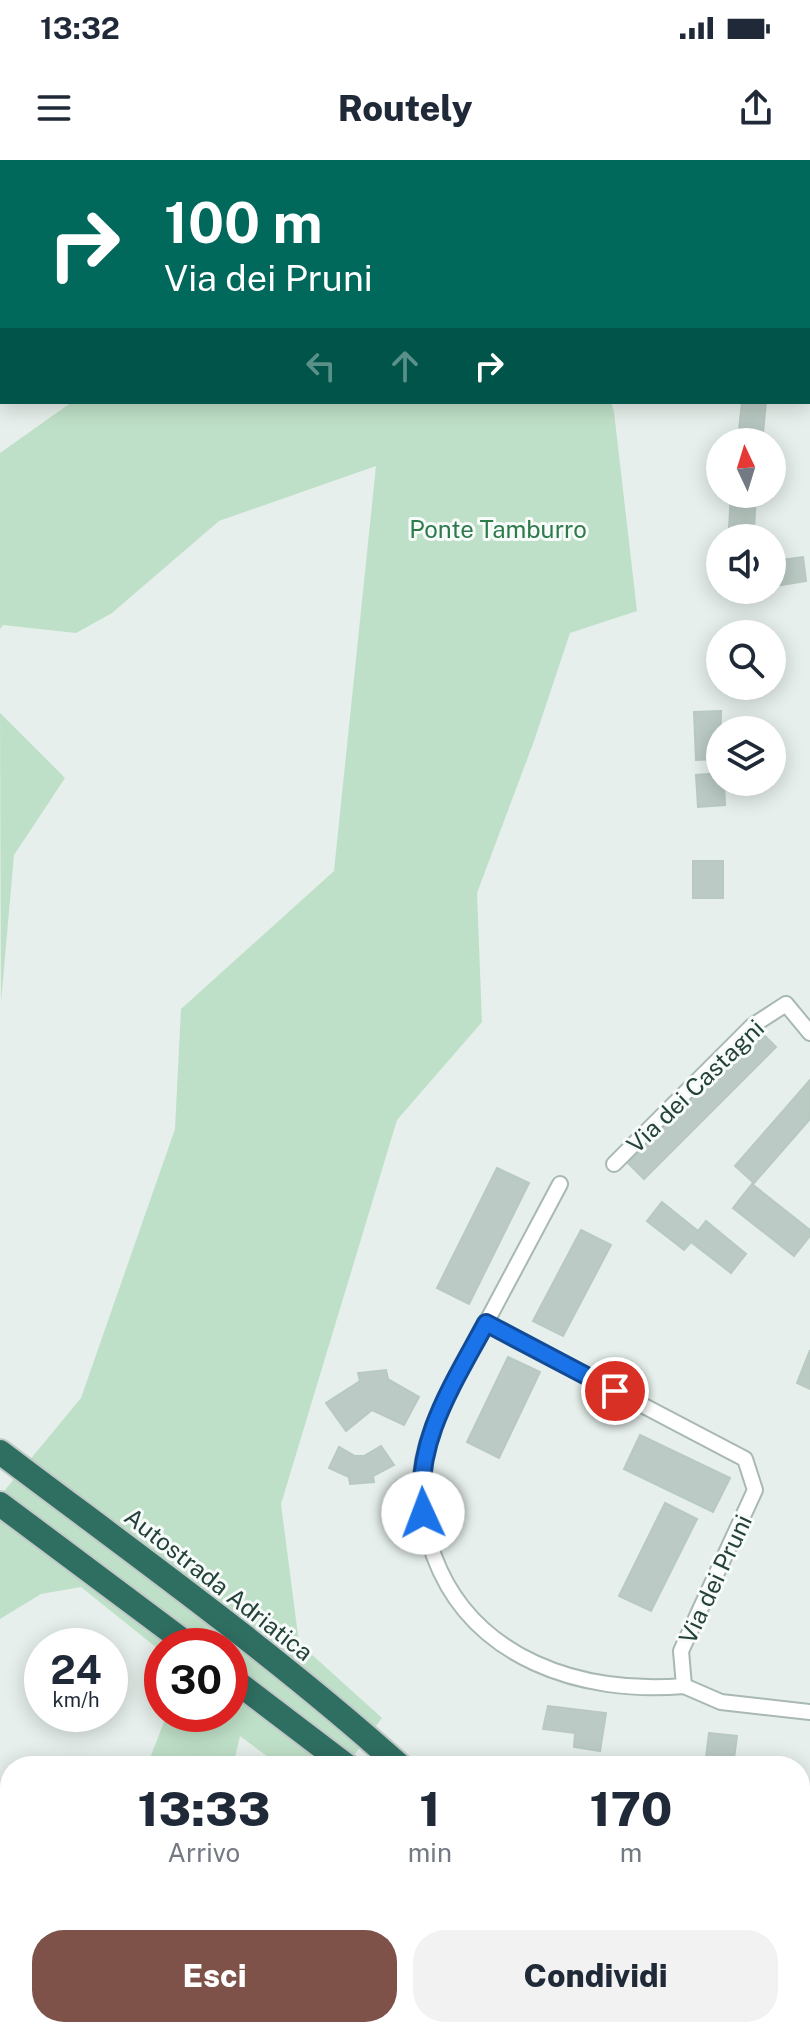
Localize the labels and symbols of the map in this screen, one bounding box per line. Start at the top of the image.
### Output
north arrow [706,428,786,508]
park label: Ponte Tamburro [409,515,587,543]
street label: Via dei Castagni [621,1014,769,1158]
pin [581,1357,649,1425]
position arrow [381,1471,465,1555]
street label: Autostrada Adriatica [119,1502,319,1666]
street label: Via dei Pruni [673,1510,757,1648]
speed limit sign: 30 [144,1628,248,1732]

